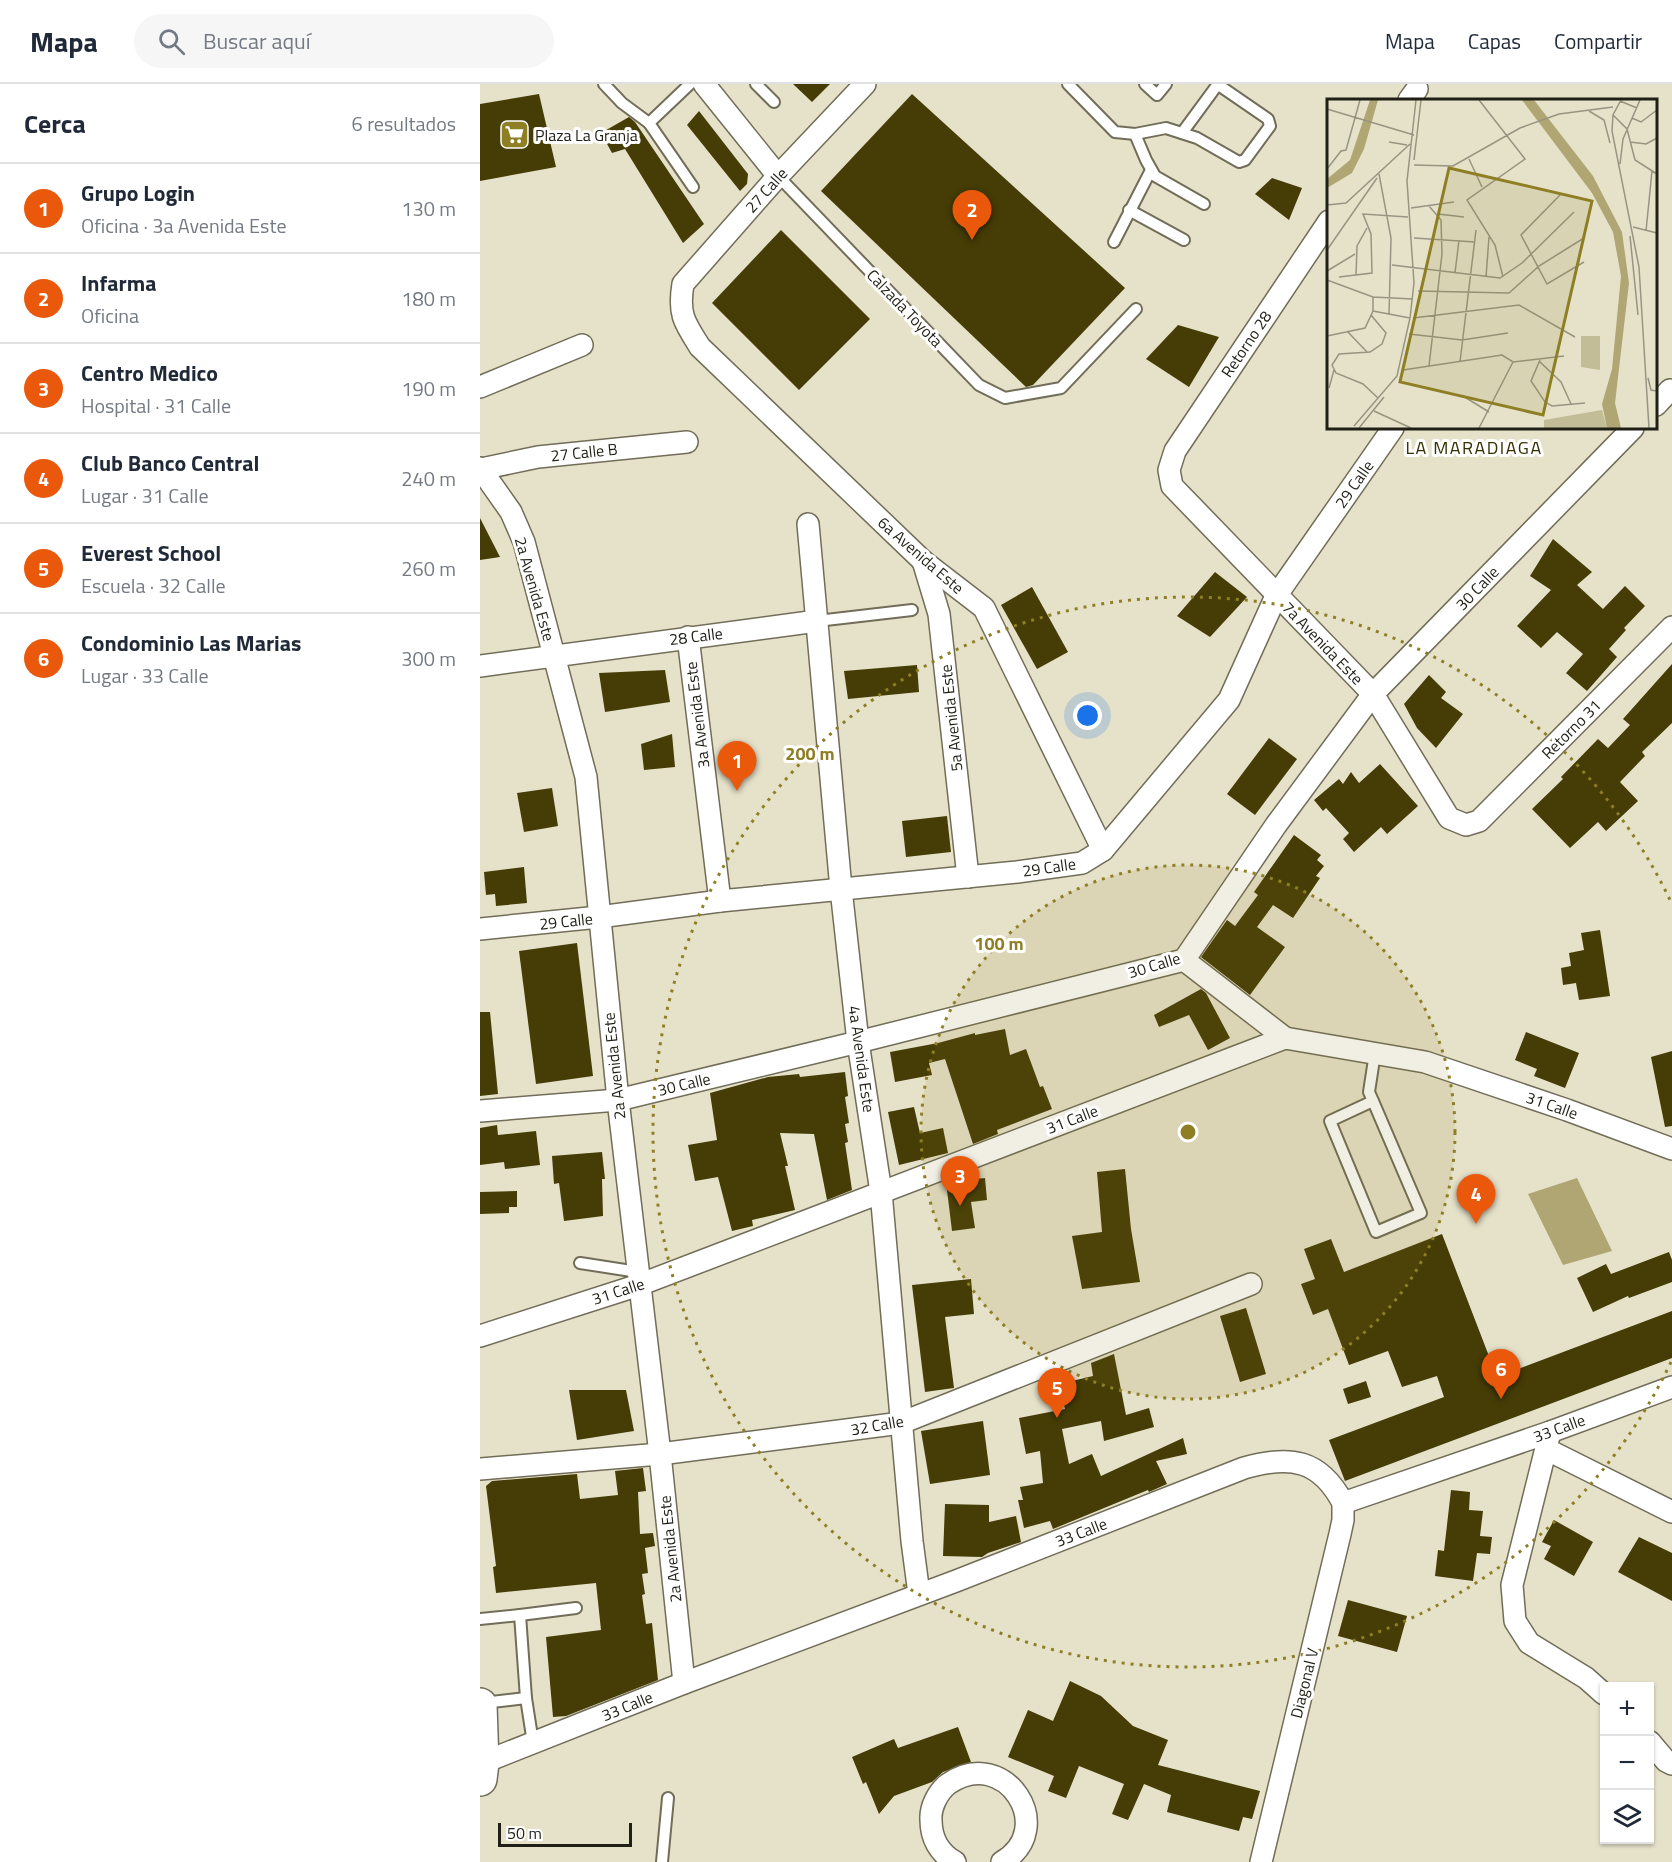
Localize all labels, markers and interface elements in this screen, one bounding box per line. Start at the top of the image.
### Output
search box [134,14,554,68]
text: Mapa [30,20,98,63]
text: Buscar aquí [203,24,311,58]
icon: search [155,25,188,58]
text: Mapa [1385,25,1435,57]
text: Capas [1468,25,1521,57]
text: Compartir [1554,25,1642,57]
inset map [1327,99,1657,429]
text: Cerca [24,104,86,143]
text: 6 resultados [352,108,456,139]
supermarket icon: Plaza La Granja [498,119,530,151]
place label: Plaza La Granja [535,123,638,147]
street label: 27 Calle [739,162,793,218]
text: Grupo Login [81,176,195,210]
pin: 2 [952,190,992,240]
text: 1 [38,193,49,224]
text: 130 m [401,193,456,224]
text: Oficina · 3a Avenida Este [81,210,287,241]
street label: Calzada Toyota [861,263,949,353]
text: Infarma [81,266,156,300]
text: 2 [38,283,49,314]
text: 180 m [401,283,456,314]
text: Oficina [81,300,139,331]
street label: Retorno 28 [1215,306,1277,382]
text: Centro Medico [81,356,218,390]
text: 3 [38,373,49,404]
text: 190 m [401,373,456,404]
text: Hospital · 31 Calle [81,390,231,421]
district label: LA MARADIAGA [1405,434,1543,461]
street label: 27 Calle B [549,437,619,467]
text: Club Banco Central [81,446,259,480]
street label: 29 Calle [1329,455,1379,513]
text: 4 [38,463,49,494]
text: 240 m [401,463,456,494]
text: Lugar · 31 Calle [81,480,209,511]
street label: 6a Avenida Este [873,511,969,599]
street label: 2a Avenida Este [509,534,561,644]
text: Everest School [81,536,221,570]
text: 5 [38,553,49,584]
text: 260 m [401,553,456,584]
street label: 30 Calle [1450,560,1504,616]
text: Escuela · 32 Calle [81,570,226,601]
street label: 7a Avenida Este [1277,596,1369,690]
street label: 28 Calle [668,621,724,651]
text: Condominio Las Marias [81,626,301,660]
text: 6 [38,643,49,674]
text: 300 m [401,643,456,674]
text: Lugar · 33 Calle [81,660,209,691]
street label: 3a Avenida Este [679,660,715,770]
street label: 5a Avenida Este [933,663,969,773]
street label: Retorno 31 [1536,694,1606,764]
your location [1073,701,1102,730]
text: 200 m [785,740,835,767]
pin: 1 [718,742,756,791]
street label: 29 Calle [1021,851,1077,883]
street label: 29 Calle [538,906,594,936]
text: 100 m [974,930,1024,957]
street label: 30 Calle [1125,946,1183,984]
street label: 4a Avenida Este [843,1004,881,1114]
street label: 2a Avenida Este [596,1011,632,1121]
street label: 30 Calle [655,1066,713,1102]
street label: 31 Calle [1523,1085,1581,1125]
street label: 31 Calle [1043,1098,1101,1140]
centre of rings [1178,1122,1198,1142]
pin: 3 [940,1156,980,1206]
pin: 4 [1456,1174,1496,1224]
street label: 31 Calle [589,1271,647,1311]
pin: 6 [1482,1350,1520,1399]
pin: 5 [1038,1368,1076,1418]
street label: 33 Calle [1530,1408,1588,1448]
street label: 32 Calle [849,1409,905,1441]
street label: 2a Avenida Este [652,1494,688,1604]
street label: 33 Calle [1052,1511,1110,1553]
street label: Diagonal V [1284,1645,1324,1721]
map controls [1600,1682,1654,1844]
button: + [1600,1682,1654,1736]
street label: 33 Calle [598,1685,656,1727]
button: − [1600,1736,1654,1790]
button: layers [1600,1790,1654,1844]
scale bar [498,1820,632,1848]
text: 50 m [507,1821,542,1845]

